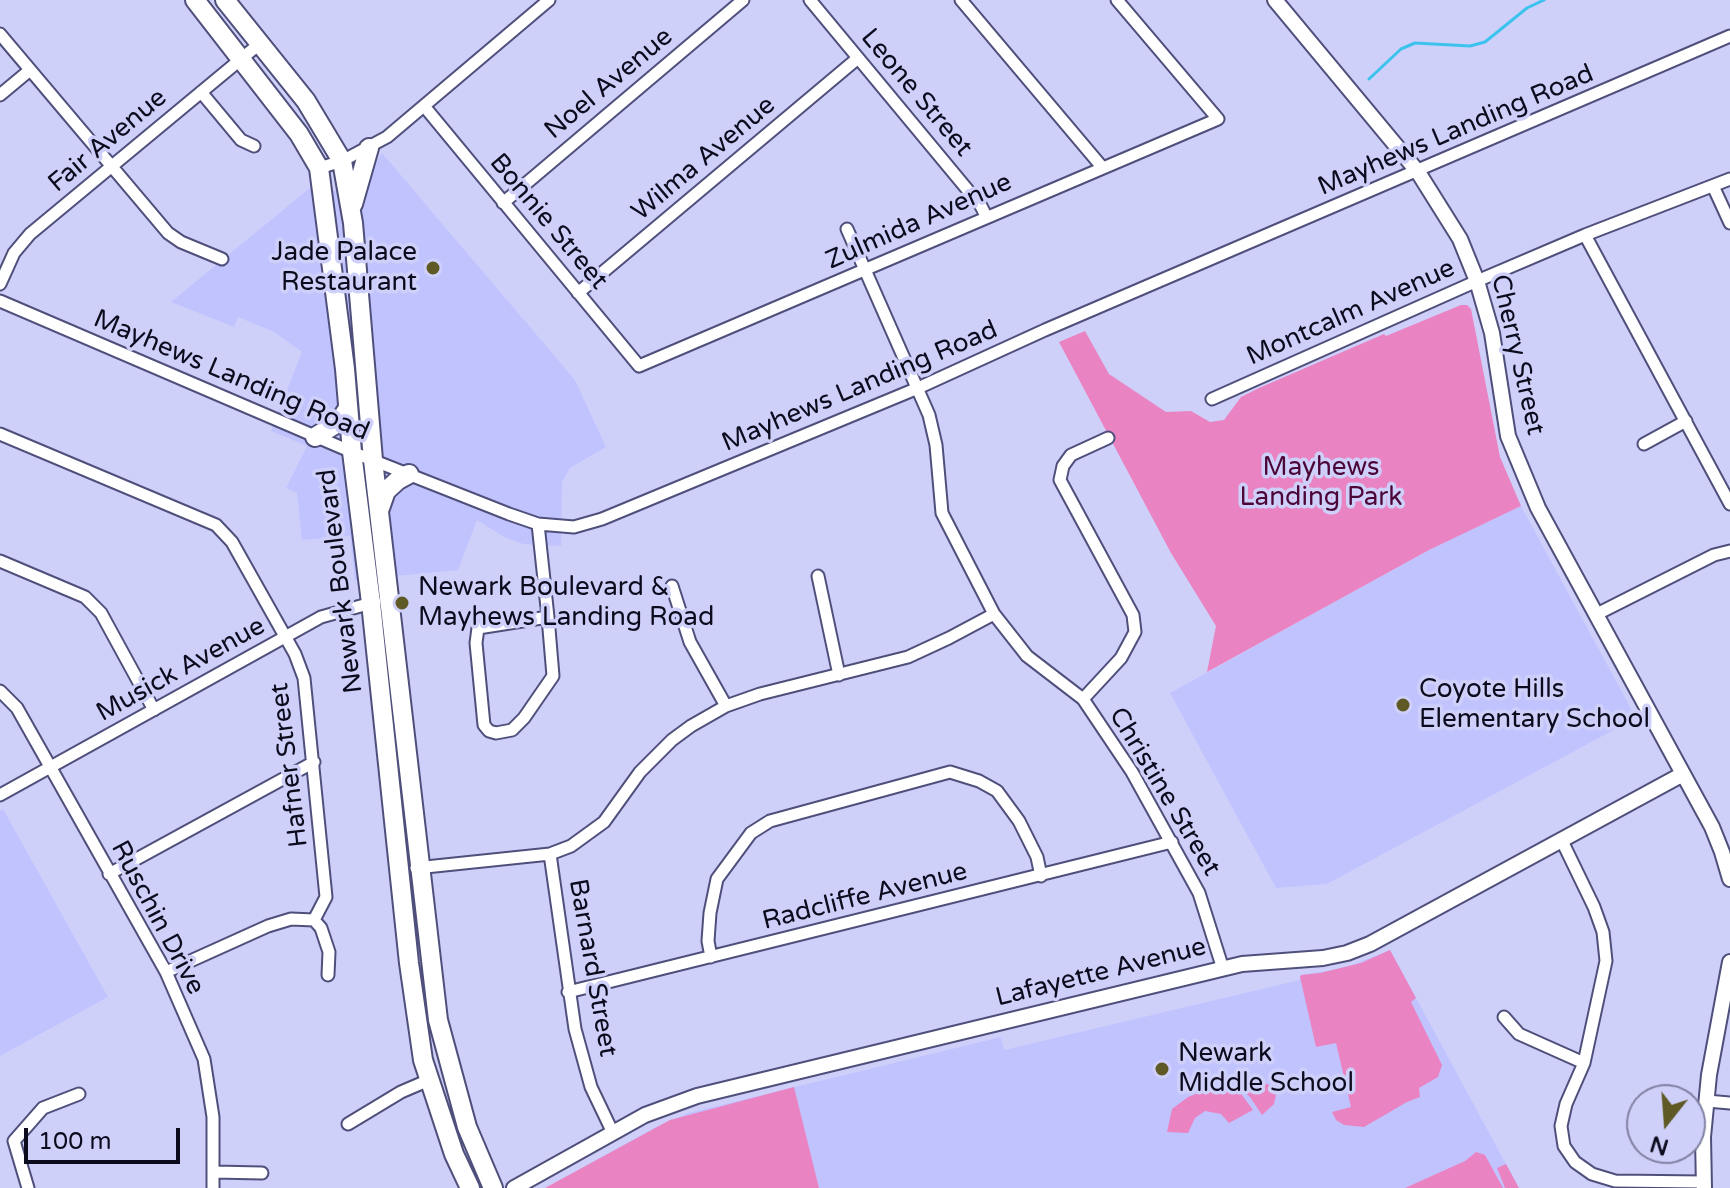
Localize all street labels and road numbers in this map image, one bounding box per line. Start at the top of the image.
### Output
street label: Noel Avenue [539,21,679,147]
street label: Leone Street [854,23,978,163]
street label: Mayhews Landing Road [1314,59,1598,203]
street label: Fair Avenue [43,83,173,199]
street label: Wilma Avenue [626,90,782,228]
street label: Bonnie Street [482,148,614,296]
street label: Zulmida Avenue [821,167,1017,277]
street label: Montcalm Avenue [1242,253,1460,373]
street label: Cherry Street [1483,272,1551,438]
street label: Mayhews Landing Road [89,304,373,448]
street label: Mayhews Landing Road [718,315,1002,459]
street label: Newark Boulevard [312,467,370,695]
street label: Musick Avenue [91,611,271,729]
street label: Hafner Street [264,681,316,849]
street label: Christine Street [1102,702,1226,882]
street label: Ruschin Drive [103,836,211,1000]
street label: Radcliffe Avenue [759,856,971,938]
street label: Barnard Street [561,877,623,1059]
street label: Lafayette Avenue [993,932,1209,1014]

